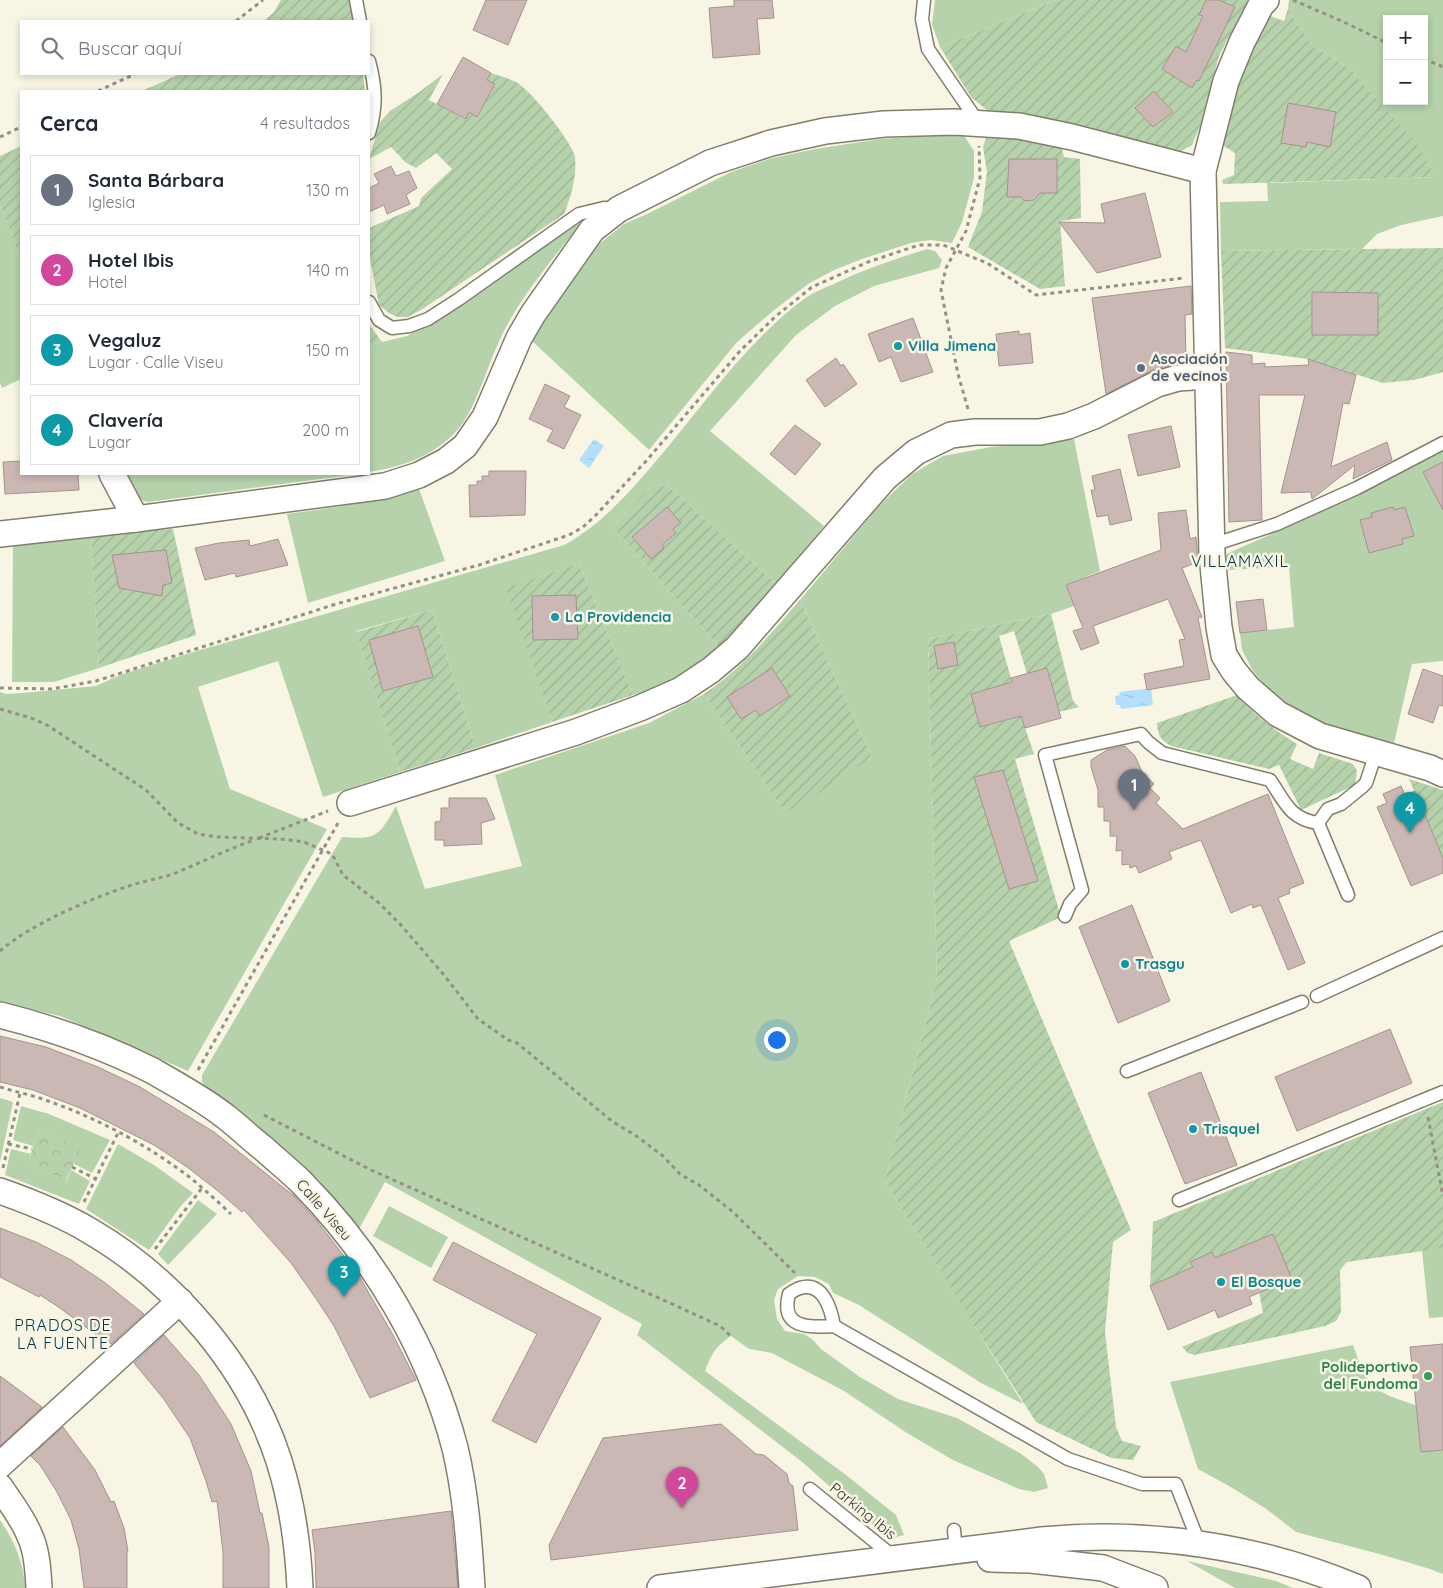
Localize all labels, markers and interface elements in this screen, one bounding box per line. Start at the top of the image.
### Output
map controls [1383,15,1428,105]
button: + [1383,15,1428,60]
search box [20,20,370,75]
icon: search [38,34,66,62]
text: Buscar aquí [78,36,182,60]
button: − [1383,60,1428,105]
text: Cerca [40,110,98,136]
text: 4 resultados [260,113,350,133]
text: Santa Bárbara [88,168,224,192]
text: 1 [54,180,60,200]
text: 130 m [306,180,349,200]
text: Iglesia [88,192,135,212]
text: Hotel Ibis [88,248,174,272]
text: 2 [52,260,62,280]
text: 140 m [306,260,349,280]
text: Hotel [88,272,127,292]
text: Vegaluz [88,328,161,352]
place label: Villa Jimena [908,336,996,355]
text: 3 [53,340,61,360]
text: 150 m [306,340,349,360]
marker: Villa Jimena [892,340,904,352]
place label: Asociación de vecinos [1151,349,1228,385]
text: Lugar · Calle Viseu [88,352,224,372]
marker: Asociación de vecinos [1135,362,1147,374]
text: Clavería [88,408,163,432]
text: 4 [52,420,62,440]
text: 200 m [302,420,349,440]
text: Lugar [88,432,131,452]
district label: VILLAMAXIL [1191,551,1289,571]
place label: La Providencia [565,607,672,626]
marker: La Providencia [549,611,561,623]
pin: 1 [1118,769,1150,810]
pin: 4 [1394,792,1426,833]
place label: Trasgu [1135,954,1185,973]
marker: Trasgu [1119,958,1131,970]
your location [764,1027,790,1053]
place label: Trisquel [1203,1119,1260,1138]
marker: Trisquel [1187,1123,1199,1135]
street label: Calle Viseu [292,1175,356,1244]
pin: 3 [328,1256,360,1297]
place label: El Bosque [1231,1272,1301,1291]
marker: El Bosque [1215,1276,1227,1288]
district label: PRADOS DE LA FUENTE [14,1315,112,1353]
place label: Polideportivo del Fundoma [1321,1357,1418,1393]
marker: Polideportivo del Fundoma [1422,1370,1434,1382]
pin: 2 [666,1467,698,1508]
street label: Parking Ibis [826,1478,900,1543]

